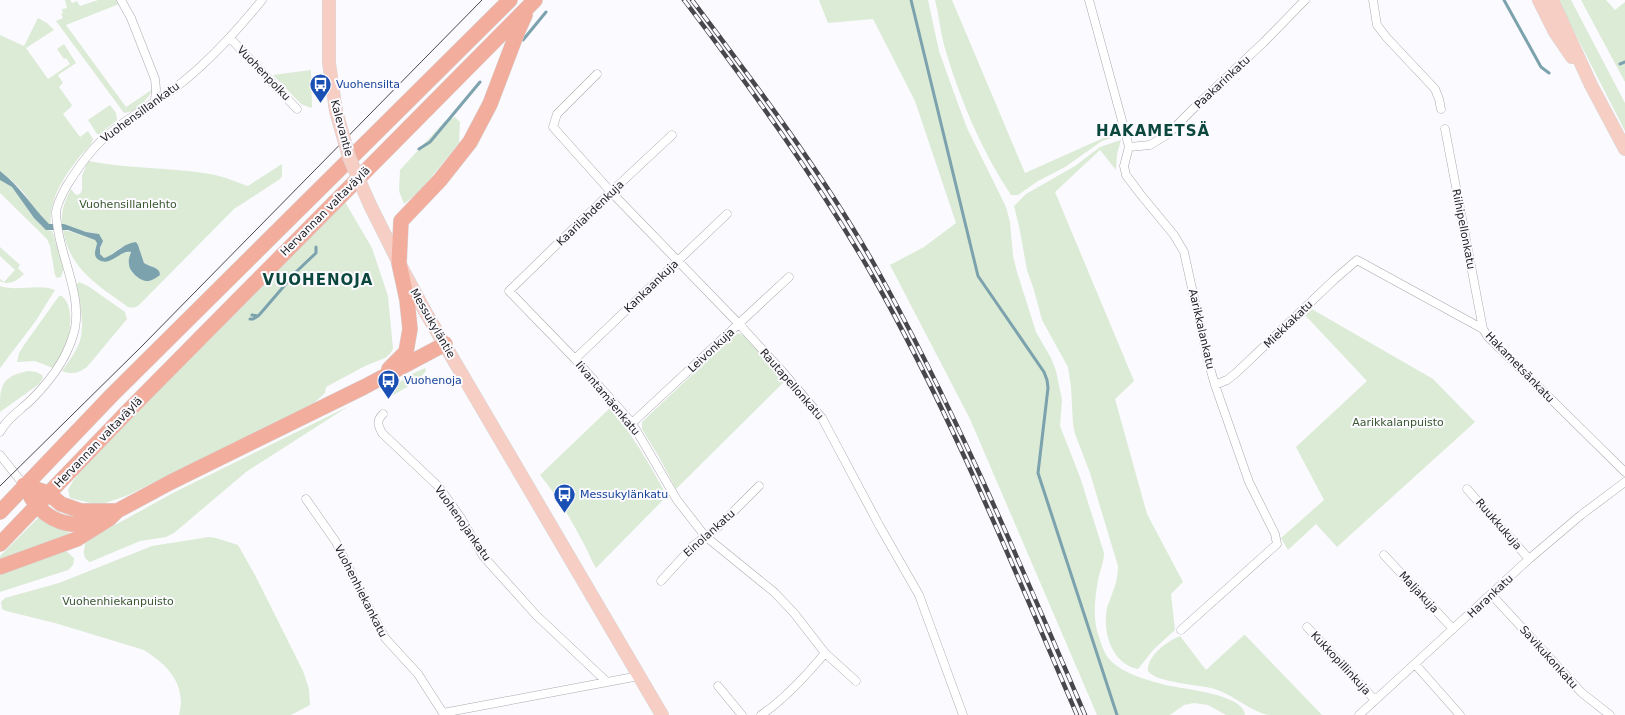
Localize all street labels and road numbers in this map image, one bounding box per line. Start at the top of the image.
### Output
street label: Vuohenpolku [234,43,293,103]
street label: Paakarinkatu [1192,53,1253,111]
street label: Vuohensillankatu [98,80,182,145]
street label: Kalevantie [328,98,355,158]
street label: Hervannan valtaväylä [278,164,373,259]
street label: Kaarilahdenkuja [554,178,627,249]
street label: Riihipellonkatu [1449,188,1478,270]
street label: Kankaankuja [622,257,681,315]
street label: Messukyläntie [407,286,458,361]
street label: Aarikkalankatu [1186,288,1217,371]
street label: Miekkakatu [1261,298,1315,351]
street label: Leivonkuja [685,326,737,375]
street label: Hakametsänkatu [1483,329,1557,405]
street label: Rautapellonkatu [757,346,826,423]
street label: Iivantamäenkatu [573,359,642,438]
street label: Hervannan valtaväylä [52,394,145,490]
street label: Vuohenojankatu [432,483,493,563]
street label: Ruukkukuja [1473,496,1524,552]
street label: Einolankatu [681,507,738,560]
street label: Vuohenhiekankatu [332,543,390,640]
street label: Maljakuja [1396,569,1441,616]
street label: Harankatu [1465,572,1516,621]
street label: Savikukonkatu [1517,623,1580,691]
street label: Kukkopillinkuja [1308,629,1373,698]

